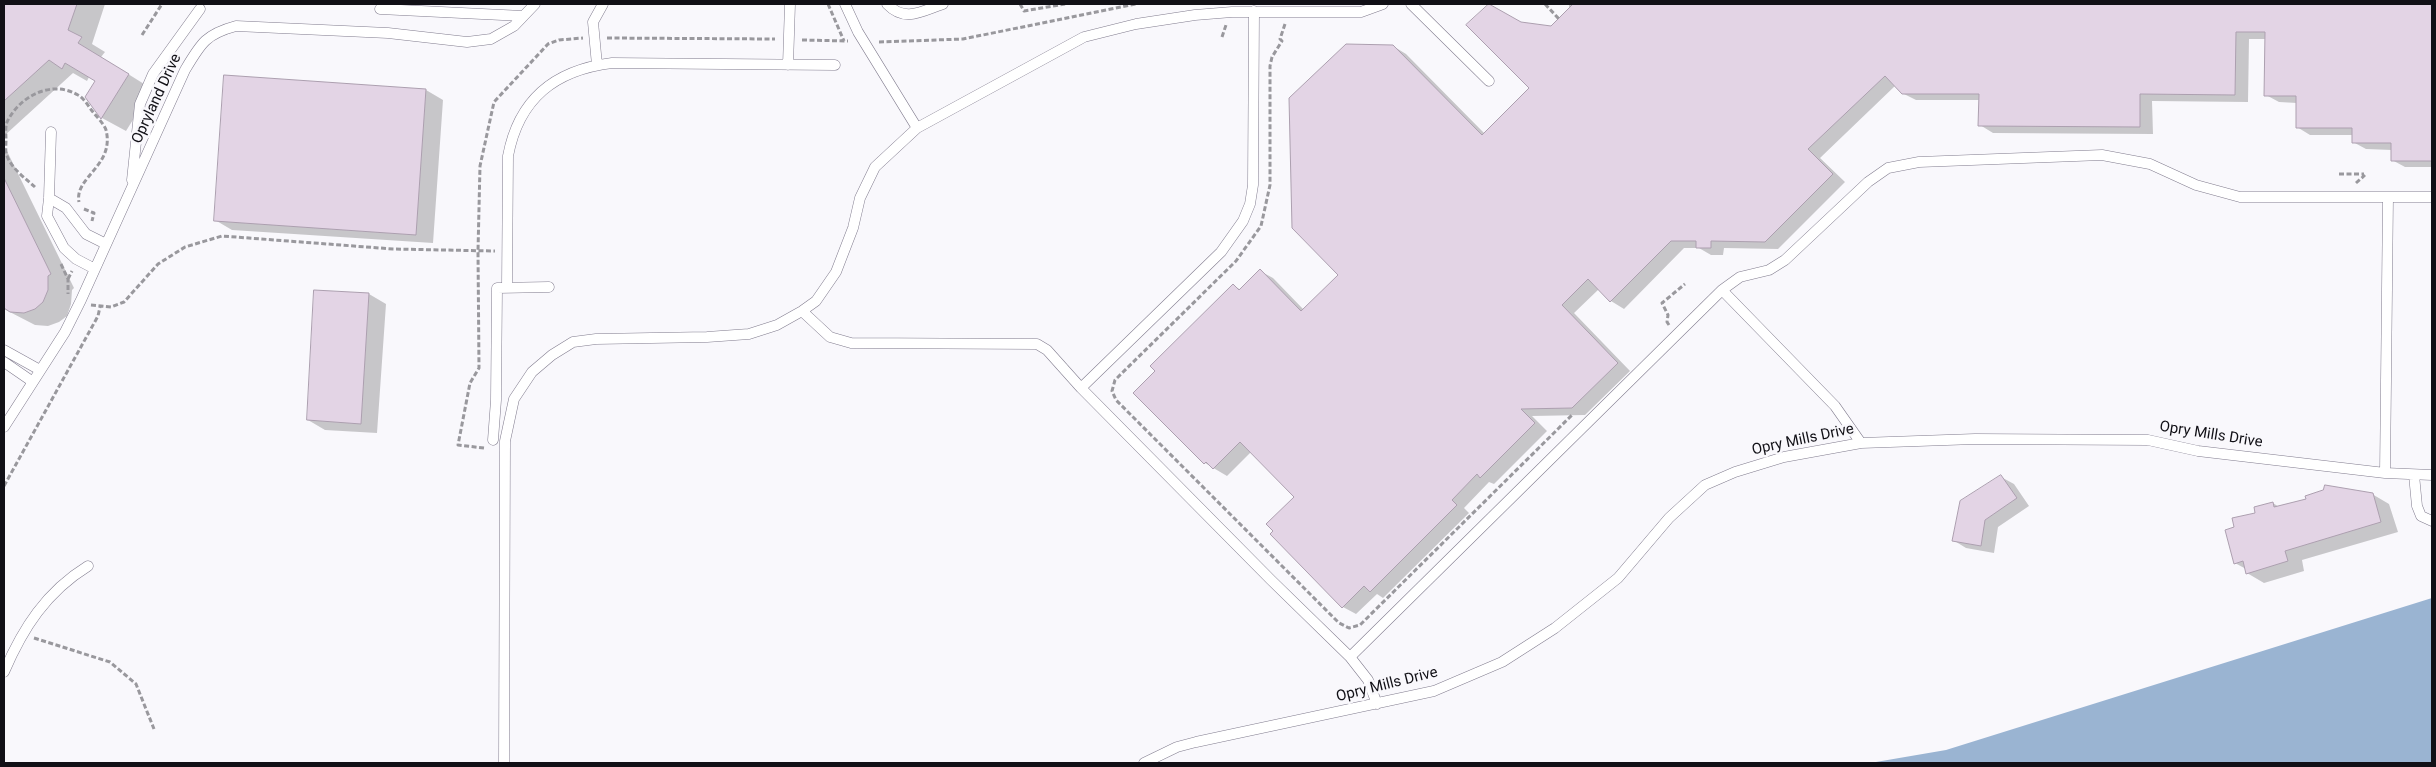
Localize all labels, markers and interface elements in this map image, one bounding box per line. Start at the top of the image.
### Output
street label: Opryland Drive [128,51,186,147]
street label: Opry Mills Drive [2158,418,2264,452]
street label: Opry Mills Drive [1750,420,1856,460]
street label: Opry Mills Drive [1334,664,1440,706]

